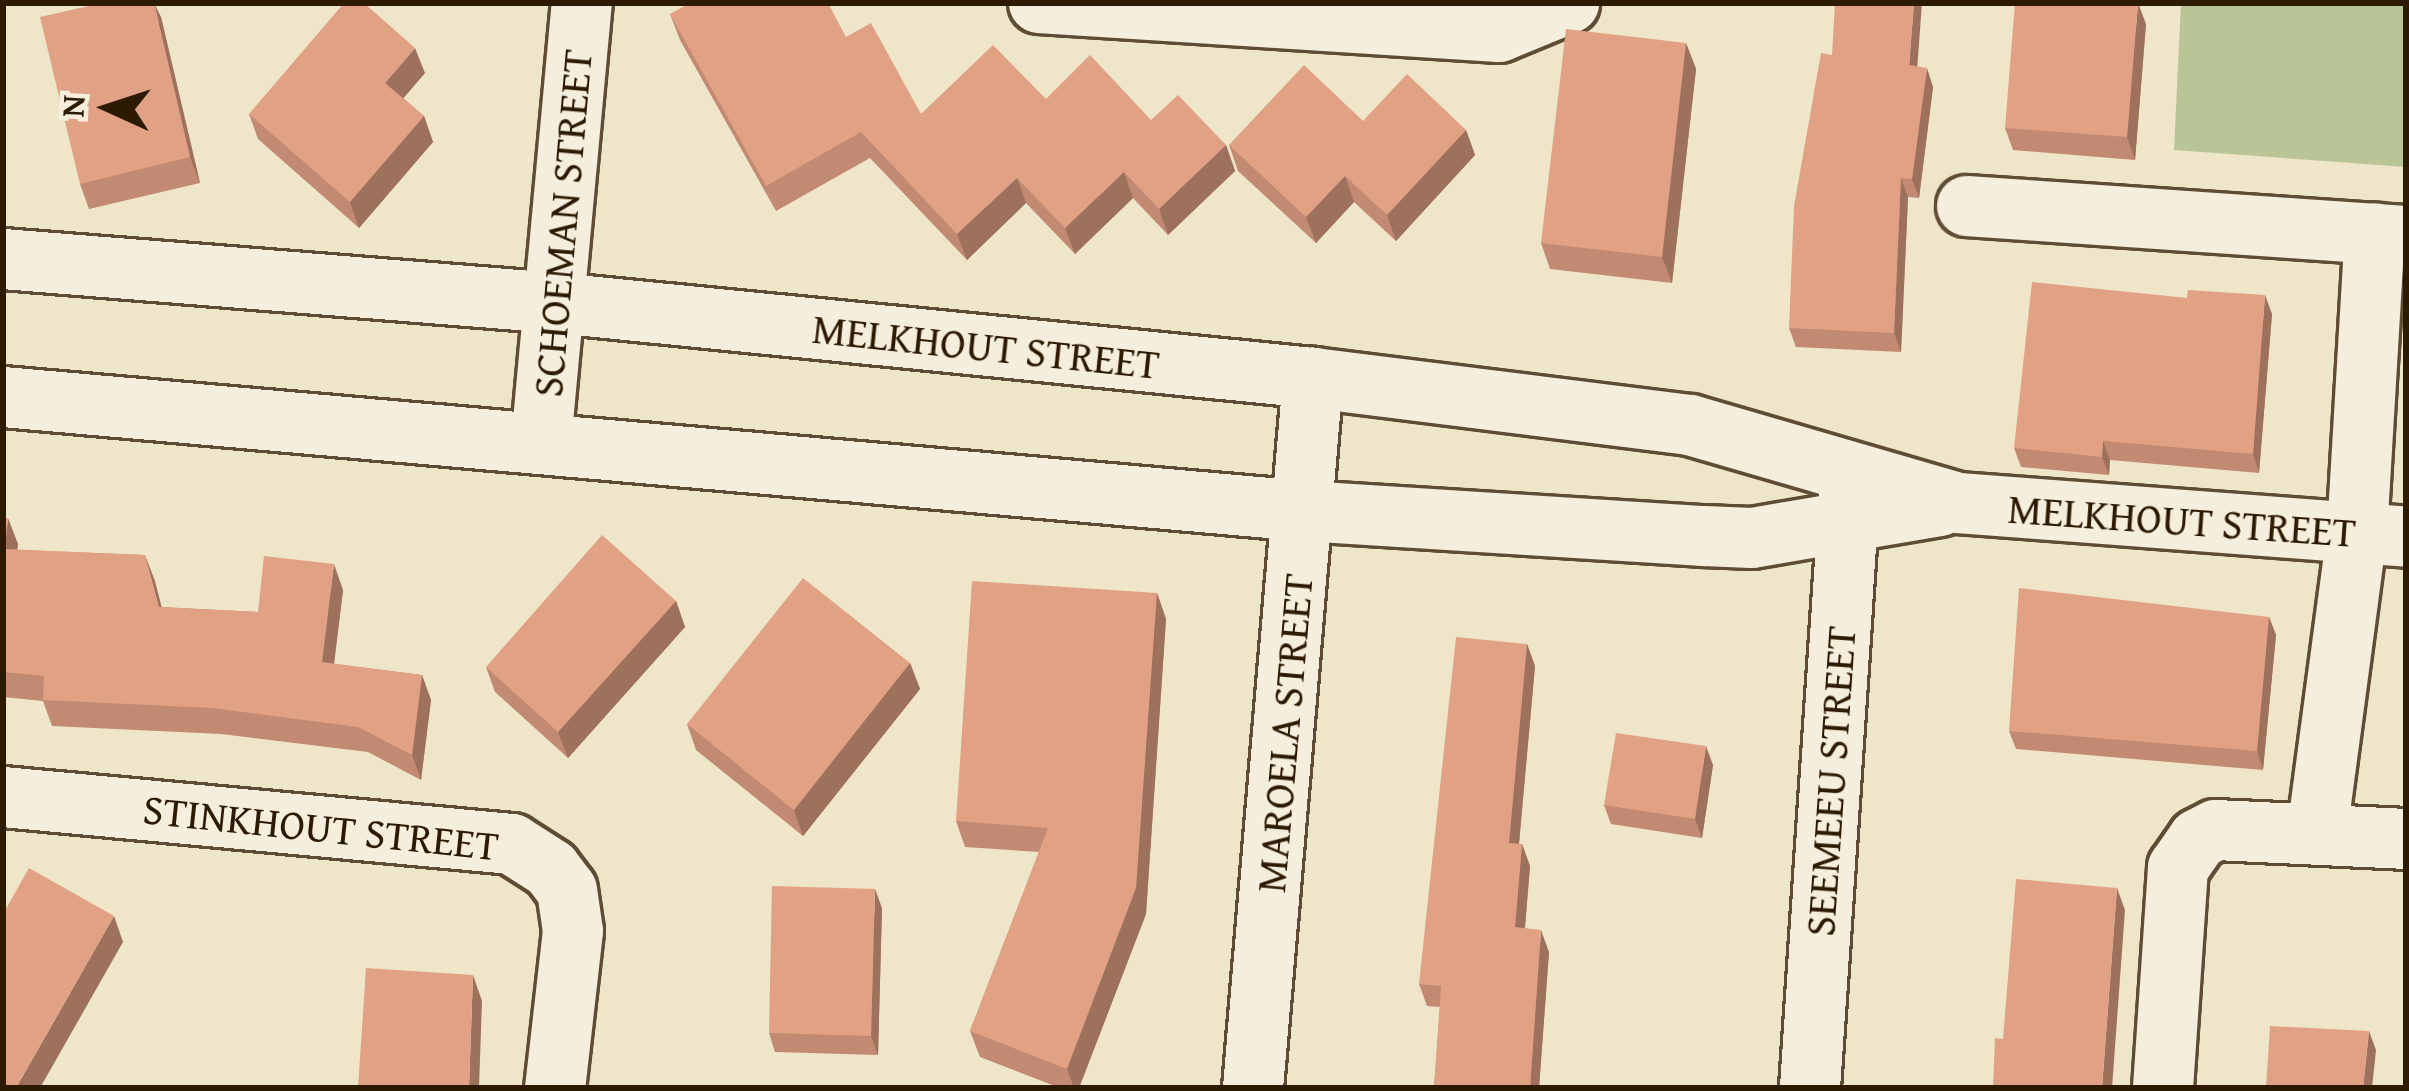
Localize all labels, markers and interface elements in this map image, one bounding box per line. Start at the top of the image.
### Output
street label: SCHOEMAN STREET [522,47,602,399]
north arrow [48,48,168,168]
text: N [48,94,97,118]
street label: MELKHOUT STREET [810,303,1162,389]
street label: MELKHOUT STREET [2006,483,2358,557]
street label: MAROELA STREET [1245,571,1323,895]
street label: SEEMEEU STREET [1794,624,1866,938]
street label: STINKHOUT STREET [141,783,501,871]

